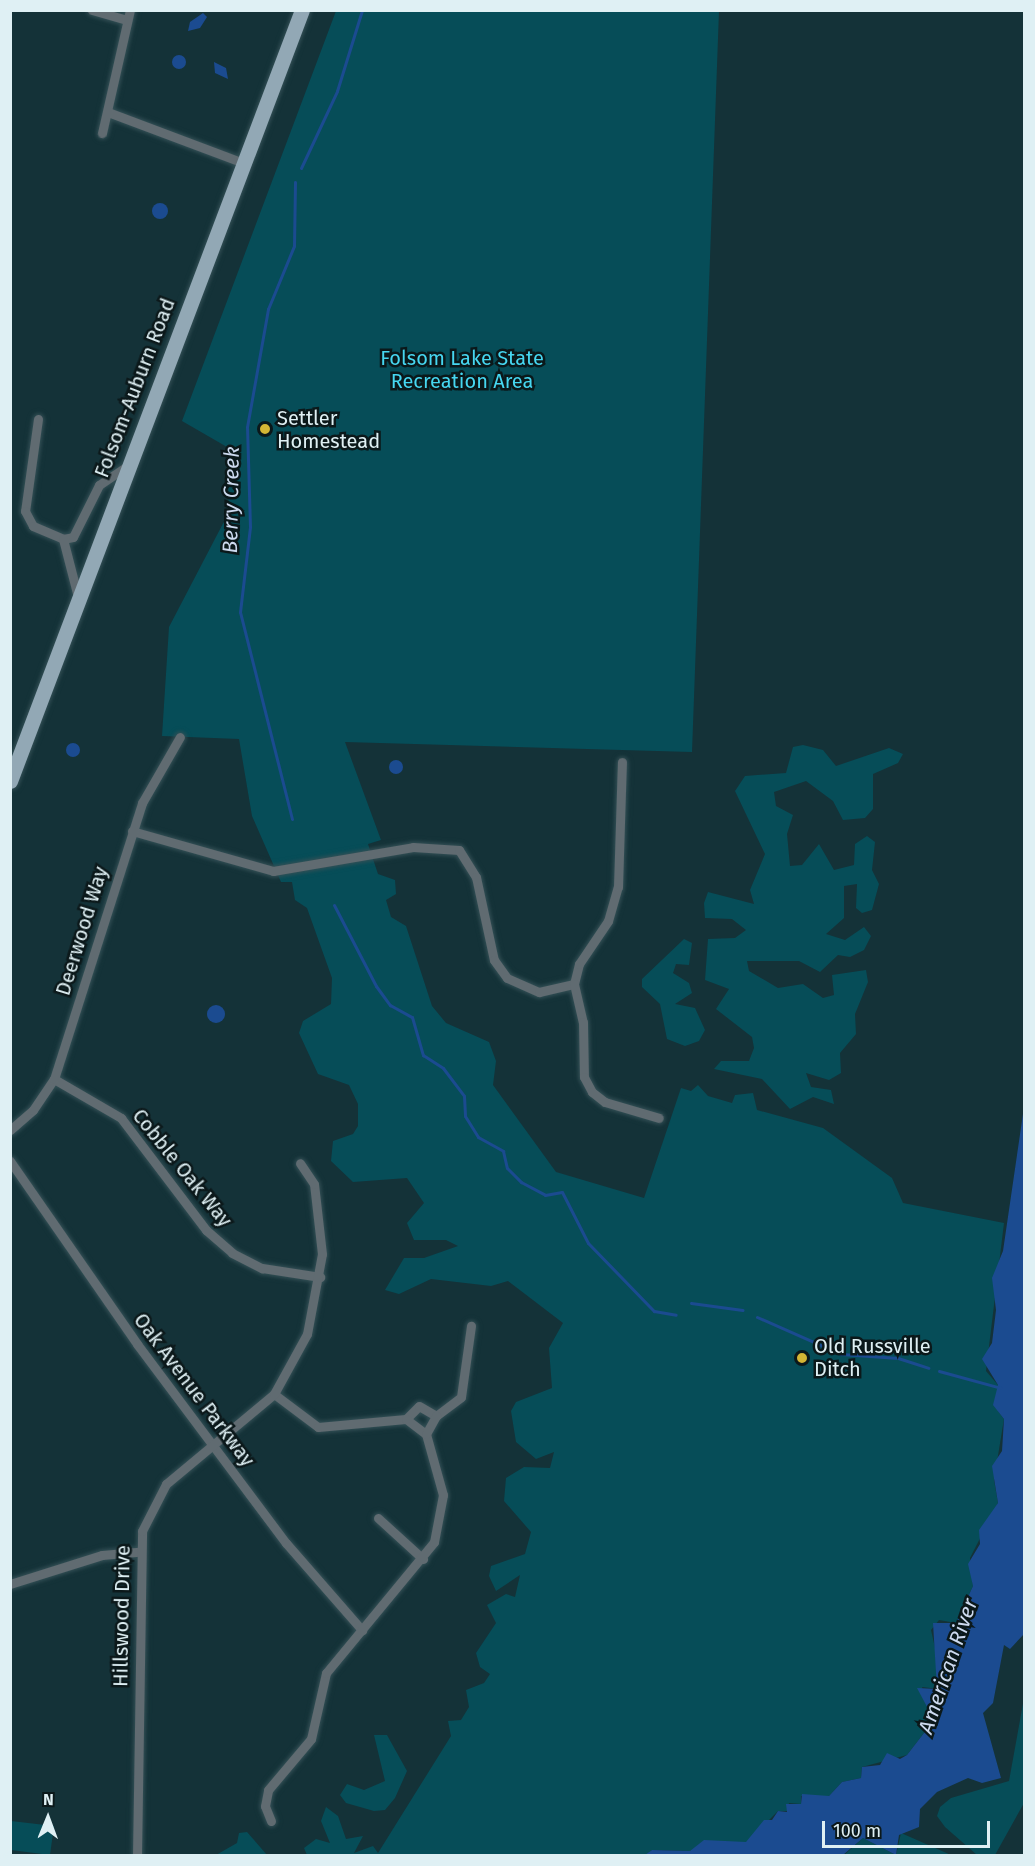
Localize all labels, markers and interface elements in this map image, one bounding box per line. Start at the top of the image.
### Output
street label: Folsom-Auburn Road [90,295,180,481]
park label: Folsom Lake State Recreation Area [380,346,544,393]
place label: Settler Homestead [277,406,380,453]
marker: Settler Homestead [258,422,272,436]
water label: Berry Creek [217,446,245,554]
street label: Deerwood Way [51,864,113,998]
street label: Cobble Oak Way [127,1104,237,1232]
street label: Oak Avenue Parkway [129,1309,259,1471]
place label: Old Russville Ditch [814,1334,931,1381]
marker: Old Russville Ditch [795,1351,809,1365]
street label: Hillswood Drive [109,1545,135,1687]
water label: American River [913,1595,983,1737]
north arrow [18,1788,78,1848]
text: N [43,1790,54,1809]
scale bar [825,1809,993,1847]
text: 100 m [833,1820,881,1842]

